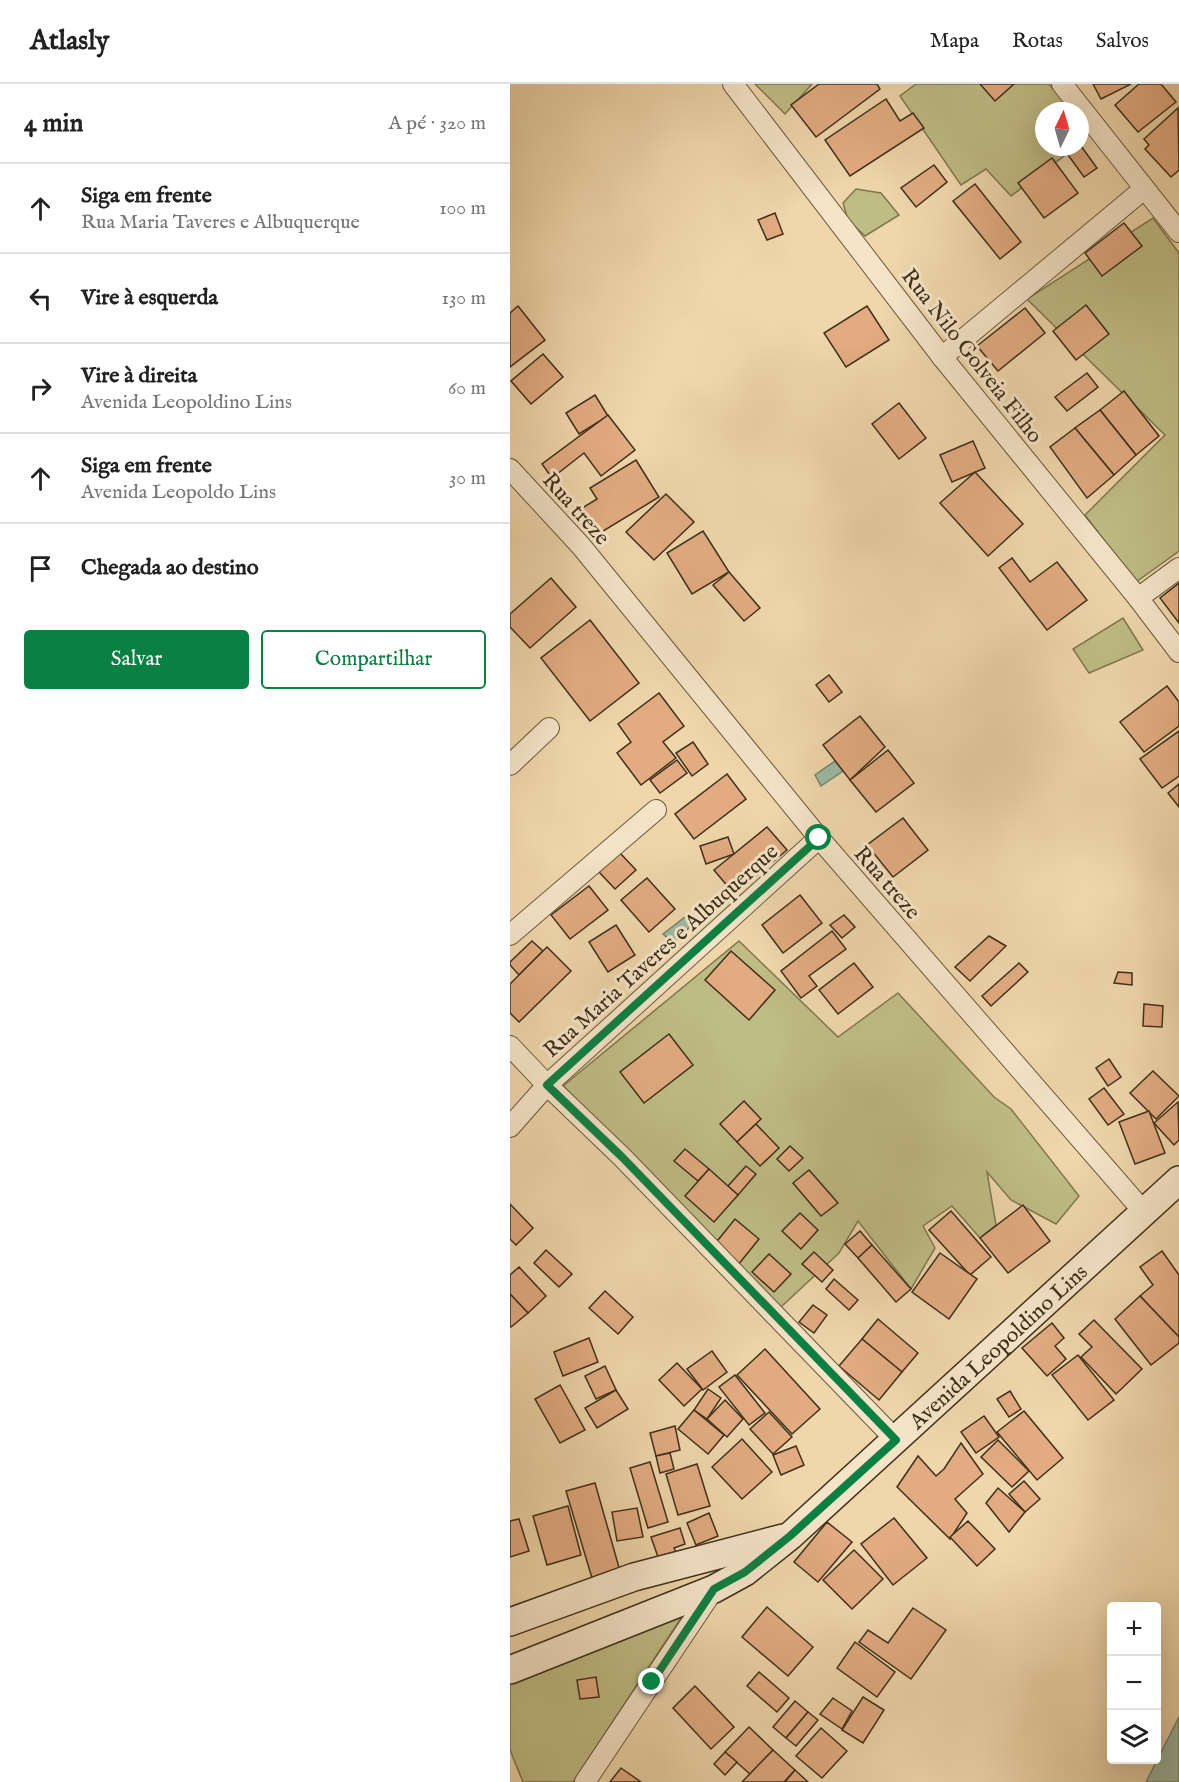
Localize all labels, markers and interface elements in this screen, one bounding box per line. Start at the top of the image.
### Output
text: Atlasly [30,24,109,59]
text: Mapa [930,28,979,55]
text: Rotas [1012,28,1063,55]
text: Salvos [1096,28,1149,55]
north arrow [1035,102,1089,156]
text: 4 min [24,107,83,140]
text: A pé · 320 m [388,111,486,136]
text: Siga em frente [81,182,212,210]
icon: ahead [24,192,57,225]
text: 100 m [439,196,486,221]
text: Rua Maria Taveres e Albuquerque [81,210,360,235]
street label: Rua Nilo Golveia Filho [895,263,1048,449]
icon: left [24,282,57,315]
text: Vire à esquerda [81,284,218,312]
text: 130 m [441,286,486,311]
text: Vire à direita [81,362,197,390]
icon: right [24,372,57,405]
text: 60 m [448,376,486,401]
text: Avenida Leopoldino Lins [81,390,292,415]
text: Siga em frente [81,452,212,480]
icon: ahead [24,462,57,495]
text: 30 m [449,466,486,491]
street label: Rua treze [536,467,615,552]
text: Avenida Leopoldo Lins [81,480,276,505]
icon: arrive [24,552,57,585]
text: Chegada ao destino [81,554,259,582]
button: Salvar [24,630,249,689]
button: Compartilhar [261,630,486,689]
route start [805,824,831,850]
street label: Rua Maria Taveres e Albuquerque [538,839,785,1064]
street label: Rua treze [847,841,926,926]
street label: Avenida Leopoldino Lins [903,1259,1094,1437]
map controls [1107,1602,1161,1764]
button: + [1107,1602,1161,1656]
button: − [1107,1656,1161,1710]
route end [638,1668,664,1694]
button: layers [1107,1710,1161,1764]

